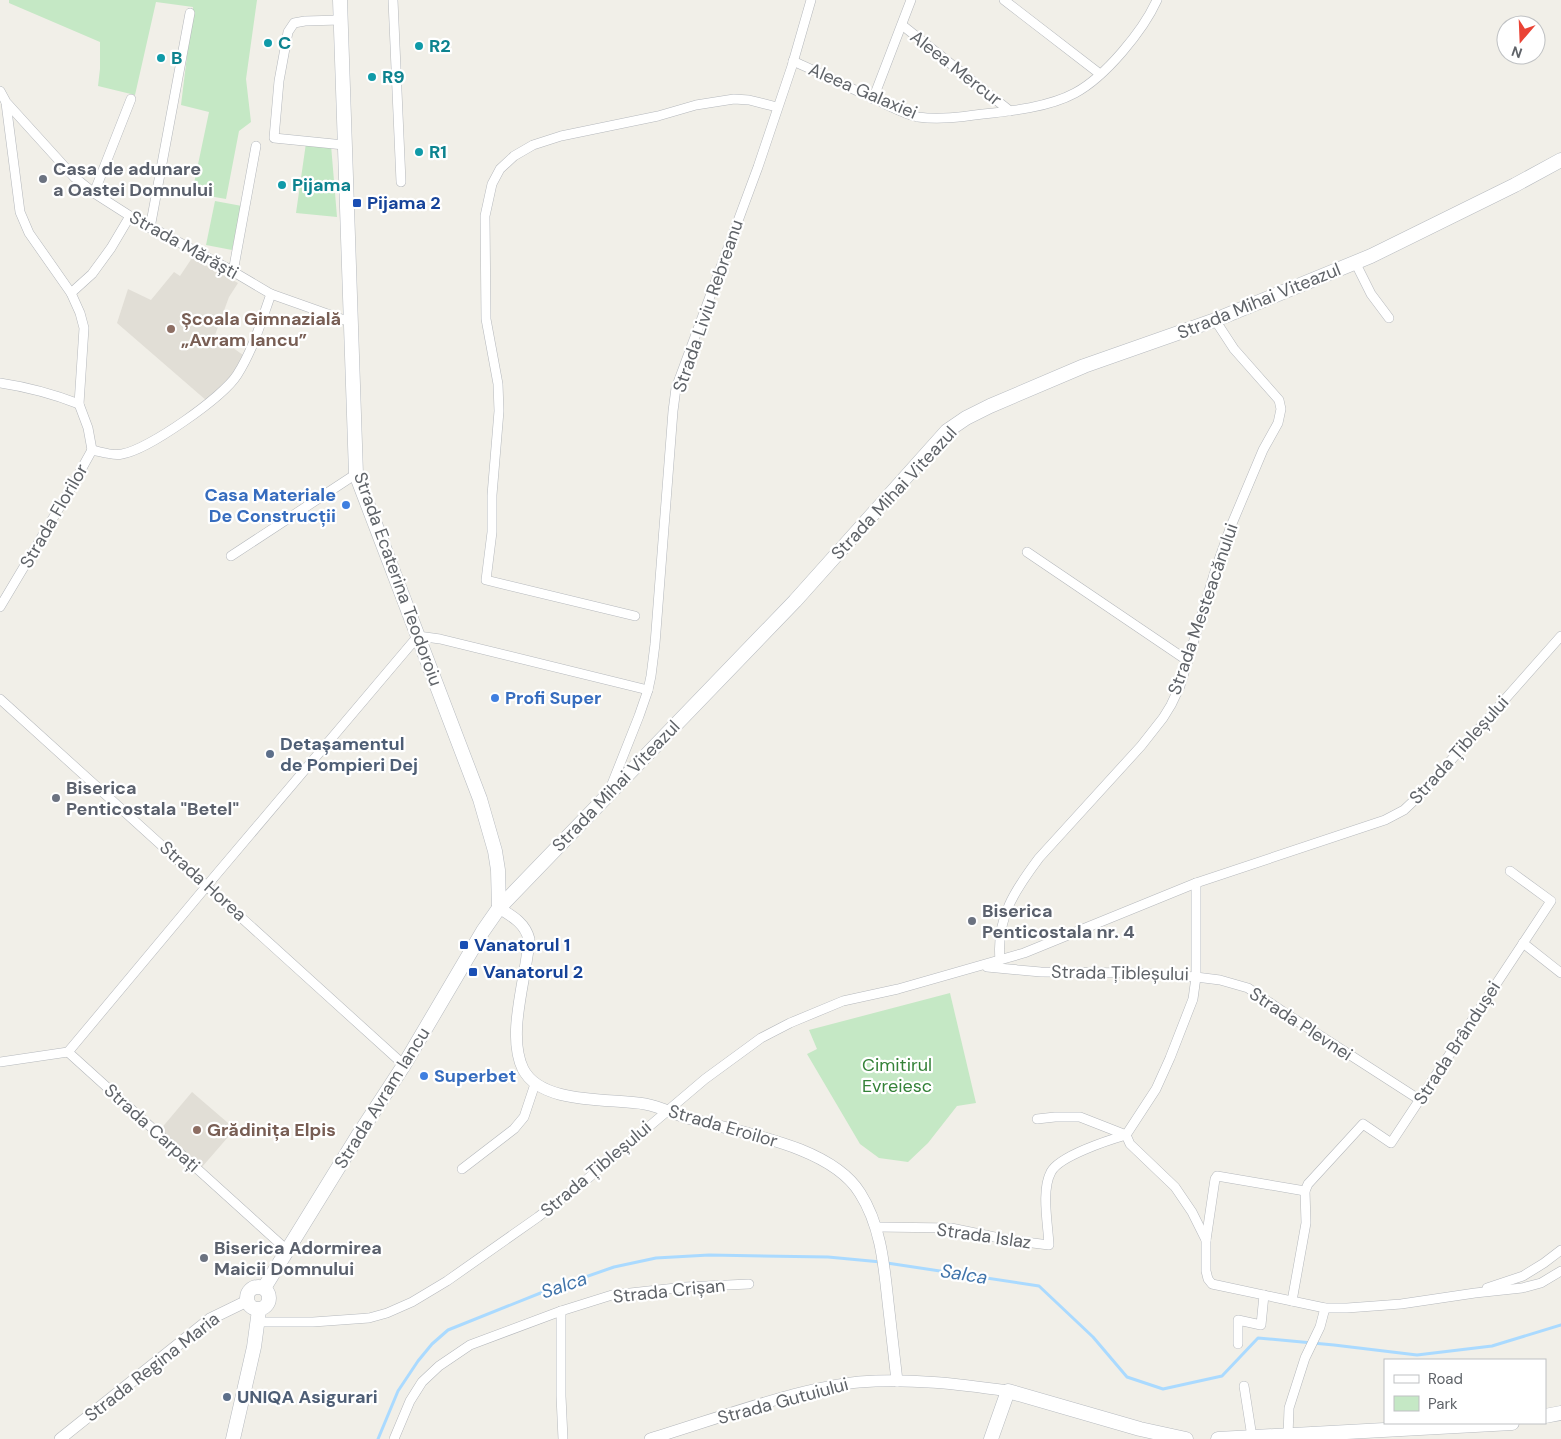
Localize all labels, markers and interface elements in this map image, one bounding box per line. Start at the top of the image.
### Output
north arrow [1496,15,1546,65]
street label: Aleea Mercur [905,25,1007,112]
place label: C [278,31,291,55]
place label: R2 [429,34,451,58]
marker: C [262,37,274,49]
marker: R2 [413,40,425,52]
text: N [1509,42,1525,62]
place label: B [171,46,182,70]
marker: B [155,52,167,64]
street label: Aleea Galaxiei [805,57,921,125]
place label: R9 [382,65,405,89]
marker: R9 [366,71,378,83]
place label: R1 [429,140,447,164]
marker: R1 [413,146,425,158]
place label: Casa de adunare a Oastei Domnului [53,157,213,202]
marker: Casa de adunare a Oastei Domnului [37,173,49,185]
place label: Pijama [292,173,351,197]
marker: Pijama [276,179,288,191]
place label: Pijama 2 [367,191,441,215]
marker: Pijama 2 [351,197,363,209]
street label: Strada Mărăști [125,205,243,285]
street label: Strada Liviu Rebreanu [667,216,749,396]
street label: Strada Mihai Viteazul [1174,257,1344,345]
place label: Școala Gimnazială „Avram Iancu” [181,307,341,352]
marker: Școala Gimnazială „Avram Iancu” [165,323,177,335]
street label: Strada Mihai Viteazul [826,421,962,565]
street label: Strada Florilor [14,459,94,572]
street label: Strada Ecaterina Teodoroiu [348,469,448,689]
place label: Casa Materiale De Construcții [205,483,336,528]
marker: Casa Materiale De Construcții [340,499,352,511]
street label: Strada Mesteacănului [1162,520,1244,698]
place label: Profi Super [505,686,601,710]
street label: Strada Țibleșului [1404,691,1514,809]
marker: Profi Super [489,692,501,704]
street label: Strada Mihai Viteazul [547,715,685,857]
place label: Detașamentul de Pompieri Dej [280,732,418,777]
marker: Detașamentul de Pompieri Dej [264,748,276,760]
place label: Biserica Penticostala "Betel" [66,776,239,821]
marker: Biserica Penticostala "Betel" [50,792,62,804]
street label: Strada Horea [154,836,252,926]
place label: Biserica Penticostala nr. 4 [982,899,1135,944]
marker: Biserica Penticostala nr. 4 [966,915,978,927]
place label: Vanatorul 1 [474,933,570,957]
marker: Vanatorul 1 [458,939,470,951]
place label: Vanatorul 2 [483,960,583,984]
street label: Strada Țibleșului [1051,960,1189,986]
marker: Vanatorul 2 [467,966,479,978]
street label: Strada Brândușei [1408,977,1506,1109]
street label: Strada Plevnei [1245,982,1357,1066]
street label: Strada Avram Iancu [329,1023,435,1173]
park label: Cimitirul Evreiesc [862,1053,932,1098]
place label: Superbet [434,1064,516,1088]
marker: Superbet [418,1070,430,1082]
street label: Strada Carpați [99,1078,205,1178]
street label: Strada Eroilor [666,1099,781,1153]
street label: Strada Țibleșului [536,1116,656,1222]
place label: Grădinița Elpis [207,1118,336,1142]
marker: Grădinița Elpis [191,1124,203,1136]
street label: Strada Islaz [935,1217,1033,1255]
place label: Biserica Adormirea Maicii Domnului [214,1236,382,1281]
marker: Biserica Adormirea Maicii Domnului [198,1252,210,1264]
water label: Salca [939,1258,989,1290]
water label: Salca [538,1265,590,1305]
street label: Strada Crișan [612,1273,726,1309]
street label: Strada Regina Maria [80,1307,224,1427]
legend [1384,1359,1546,1424]
text: Road [1428,1369,1463,1389]
street label: Strada Gutuiului [715,1372,851,1430]
place label: UNIQA Asigurari [237,1385,378,1409]
marker: UNIQA Asigurari [221,1391,233,1403]
text: Park [1428,1394,1458,1414]

